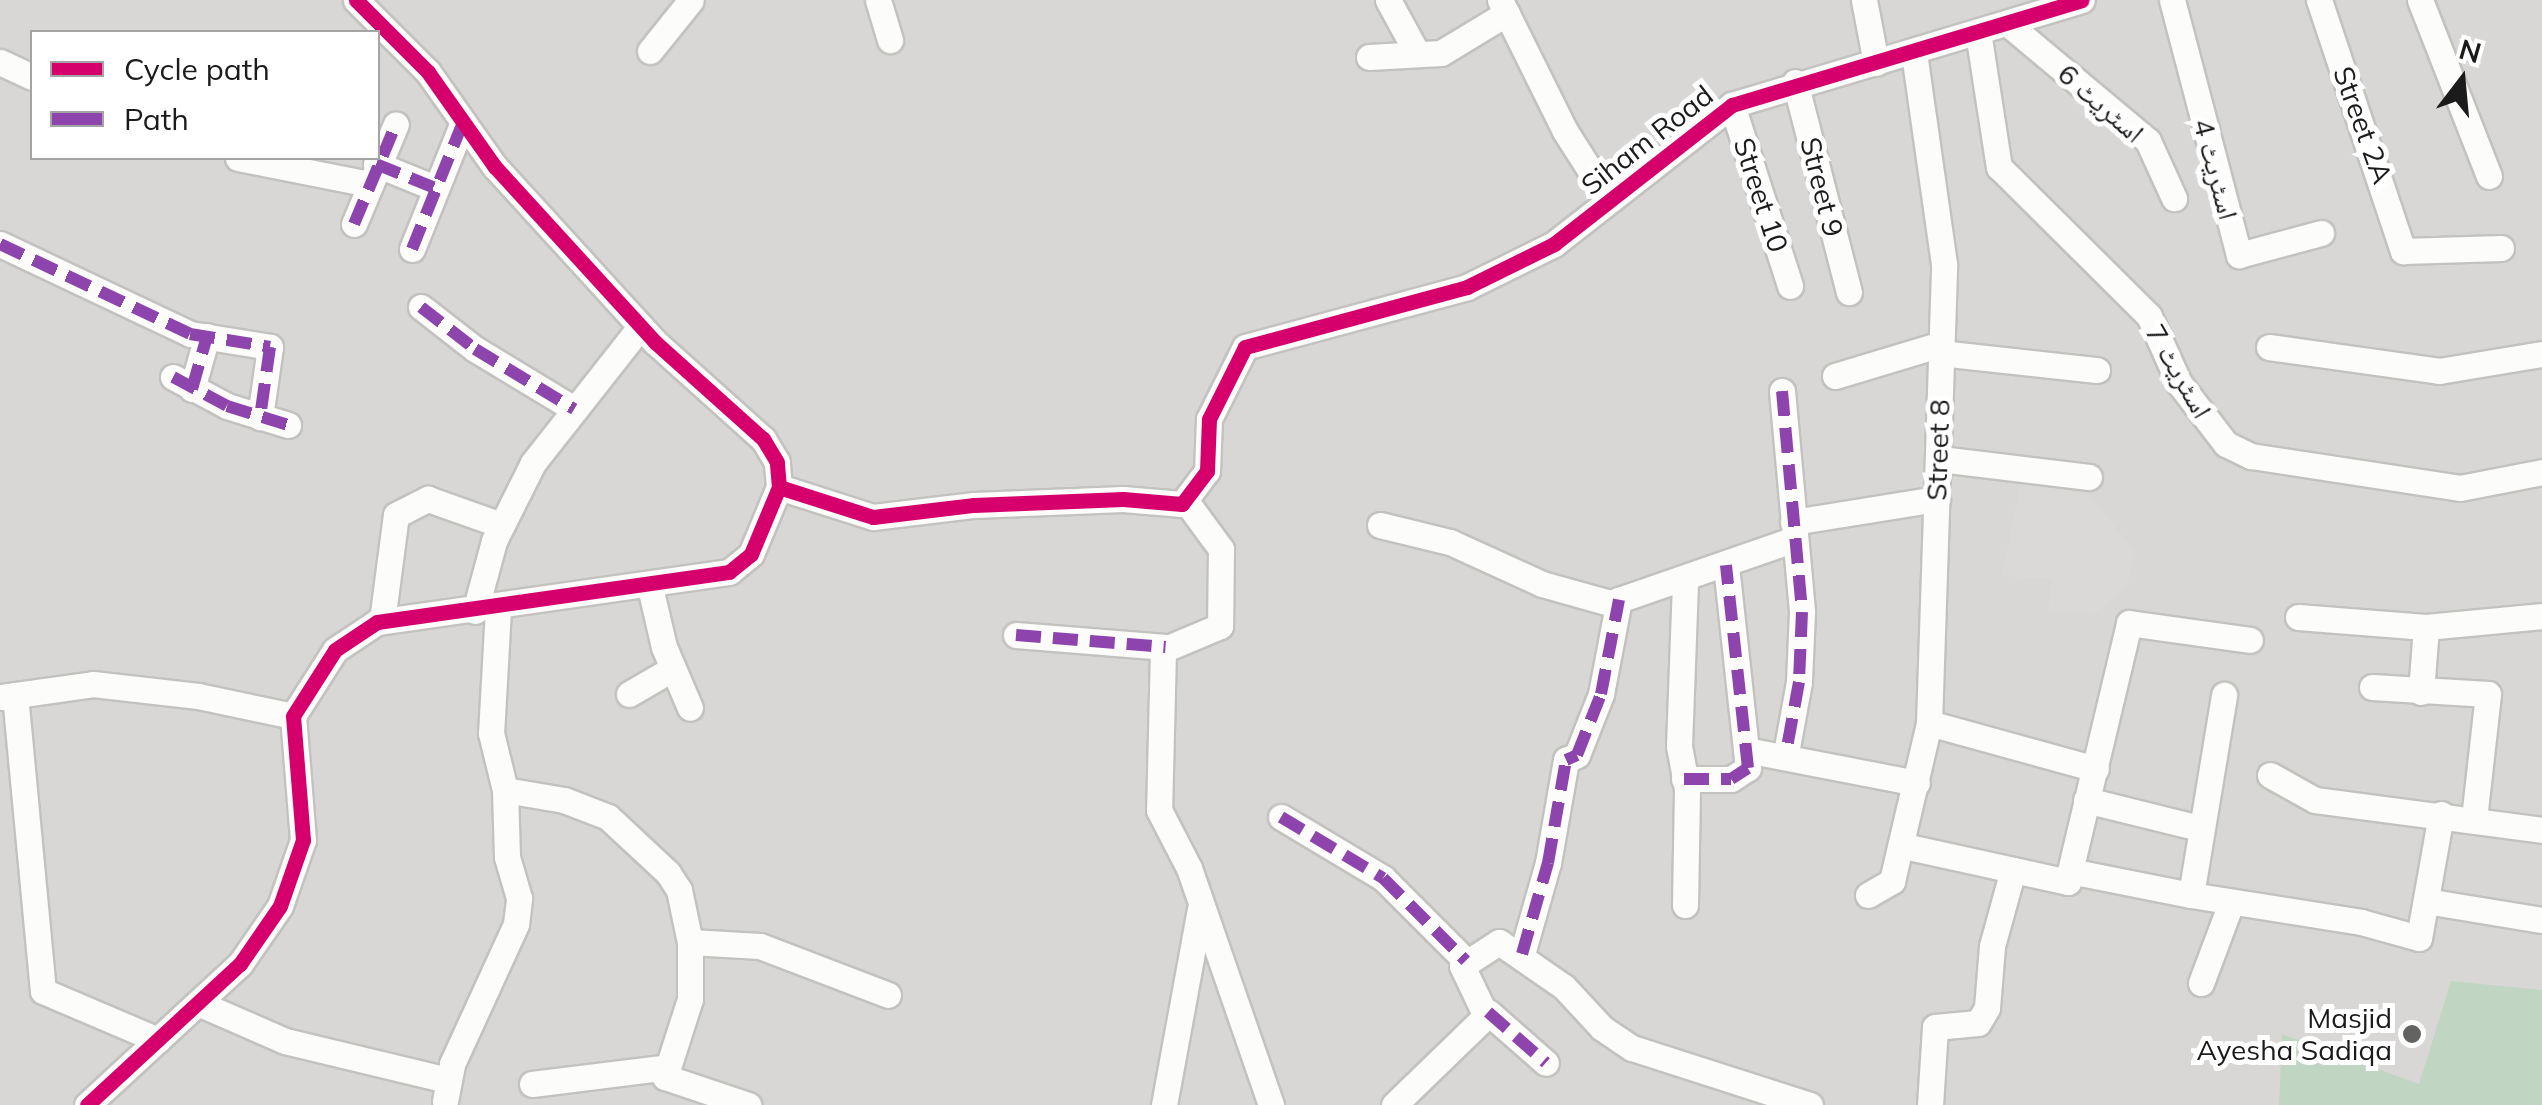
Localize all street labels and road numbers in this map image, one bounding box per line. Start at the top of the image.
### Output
street label: اسٹریٹ 6 [2051,57,2151,149]
street label: Street 2A [2326,62,2400,188]
street label: Siham Road [1574,78,1720,202]
street label: اسٹریٹ 4 [2186,115,2246,223]
street label: Street 10 [1727,134,1795,256]
street label: Street 9 [1793,134,1851,240]
street label: اسٹریٹ 7 [2139,318,2219,424]
street label: Street 8 [1919,399,1957,501]

